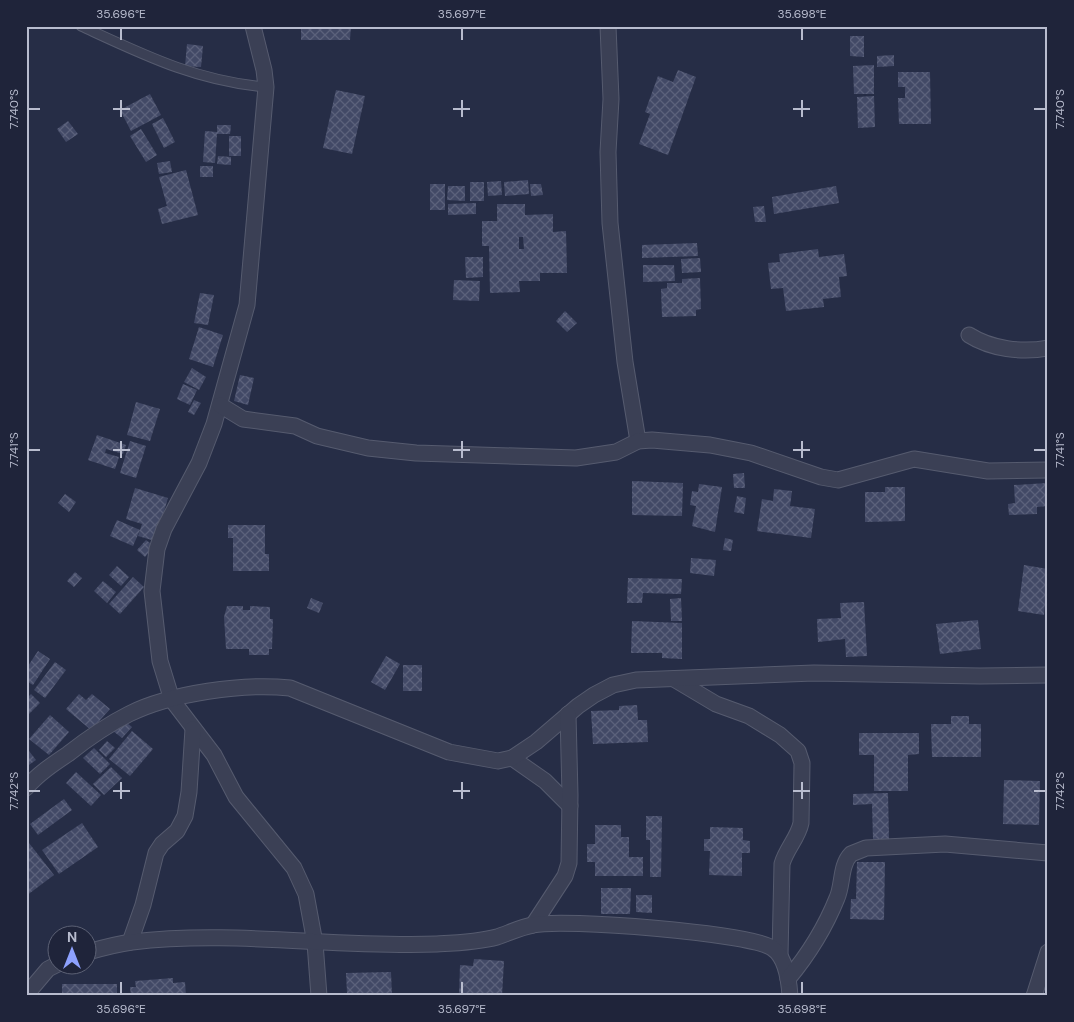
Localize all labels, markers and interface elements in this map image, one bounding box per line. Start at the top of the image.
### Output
text: 35.696°E [96,6,146,22]
text: 35.697°E [438,6,486,22]
text: 35.698°E [777,6,827,22]
text: 7.740°S [6,89,22,129]
text: 7.740°S [1052,89,1068,129]
text: 7.741°S [6,432,22,468]
text: 7.741°S [1052,432,1068,468]
text: 7.742°S [6,772,22,810]
text: 7.742°S [1052,772,1068,810]
north arrow [48,924,98,974]
text: N [67,928,77,946]
text: 35.696°E [96,1001,146,1017]
text: 35.697°E [438,1001,486,1017]
text: 35.698°E [777,1001,827,1017]

